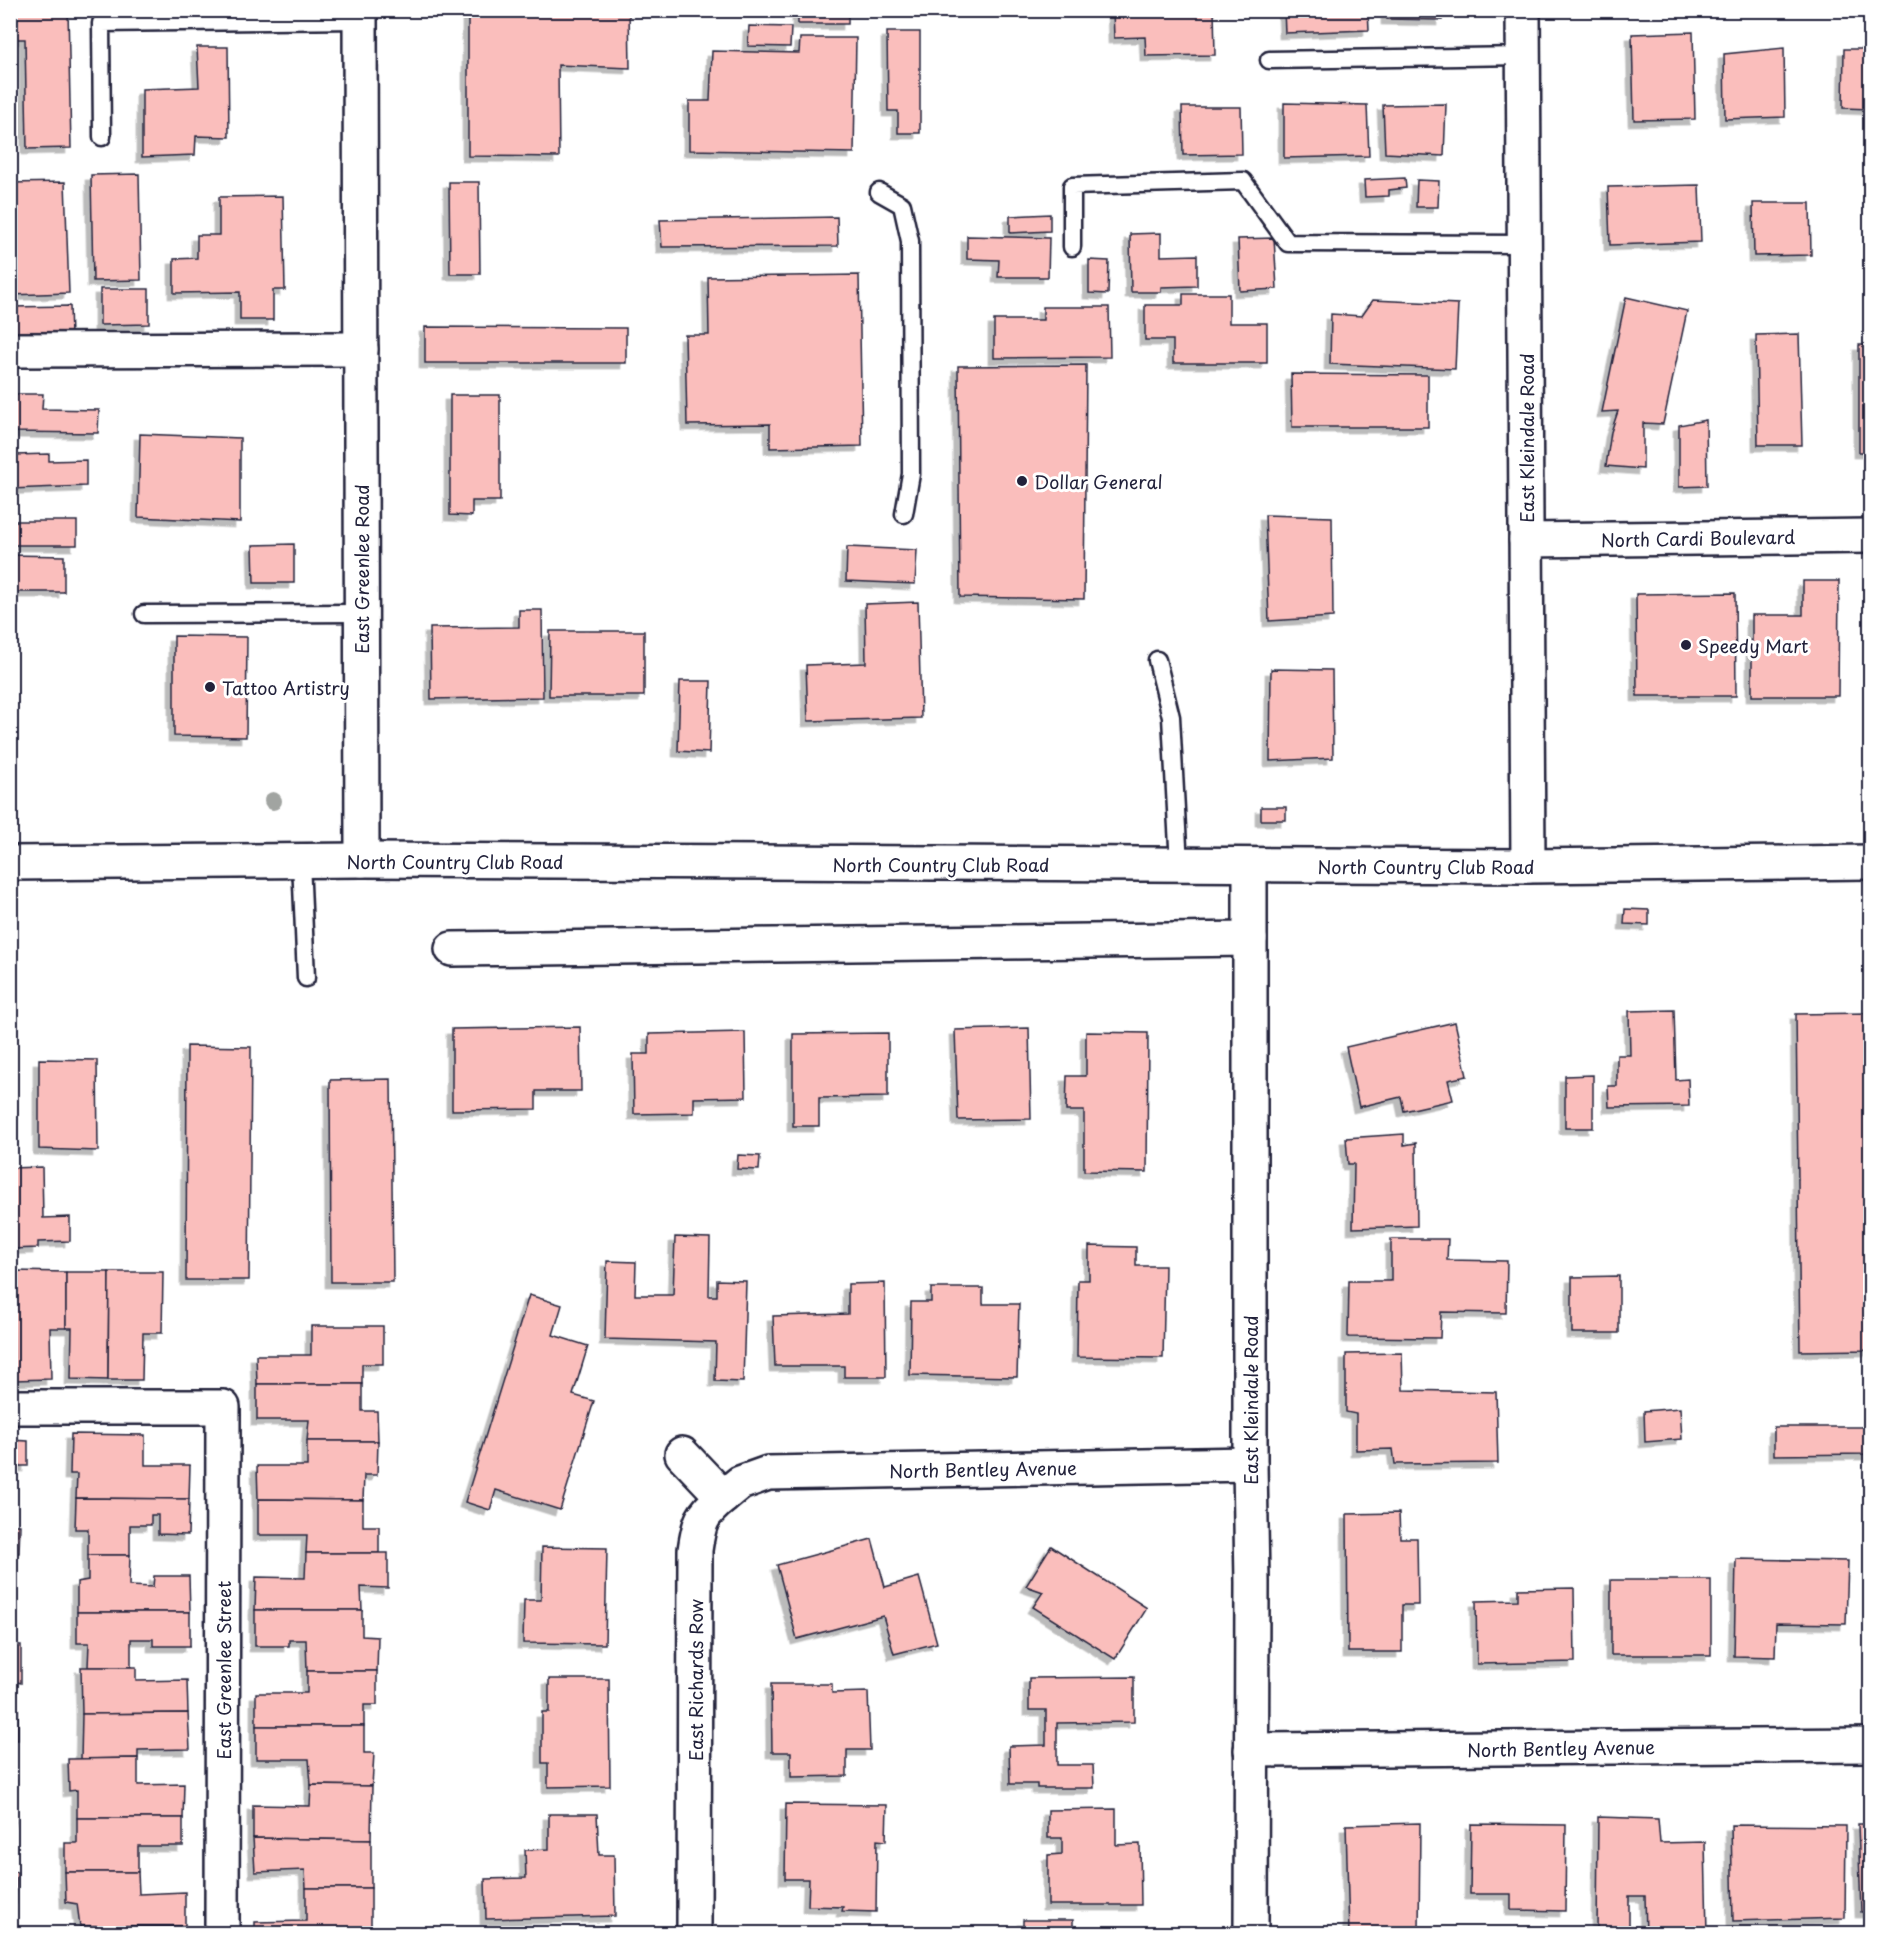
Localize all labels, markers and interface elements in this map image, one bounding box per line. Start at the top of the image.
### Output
street label: East Kleindale Road [1513,353,1540,523]
place label: Dollar General [1034,468,1163,495]
marker: Dollar General [1015,474,1029,488]
street label: East Greenlee Road [348,484,375,654]
street label: North Cardi Boulevard [1601,523,1795,553]
place label: Speedy Mart [1698,632,1808,659]
marker: Speedy Mart [1679,638,1693,652]
place label: Tattoo Artistry [222,674,350,701]
marker: Tattoo Artistry [203,680,217,694]
street label: North Country Club Road [346,848,564,875]
street label: North Country Club Road [832,851,1050,878]
street label: North Country Club Road [1317,853,1535,880]
street label: East Kleindale Road [1237,1315,1264,1485]
street label: North Bentley Avenue [889,1454,1077,1484]
street label: East Greenlee Street [210,1581,237,1759]
street label: East Richards Row [682,1599,709,1761]
street label: North Bentley Avenue [1467,1733,1655,1763]

